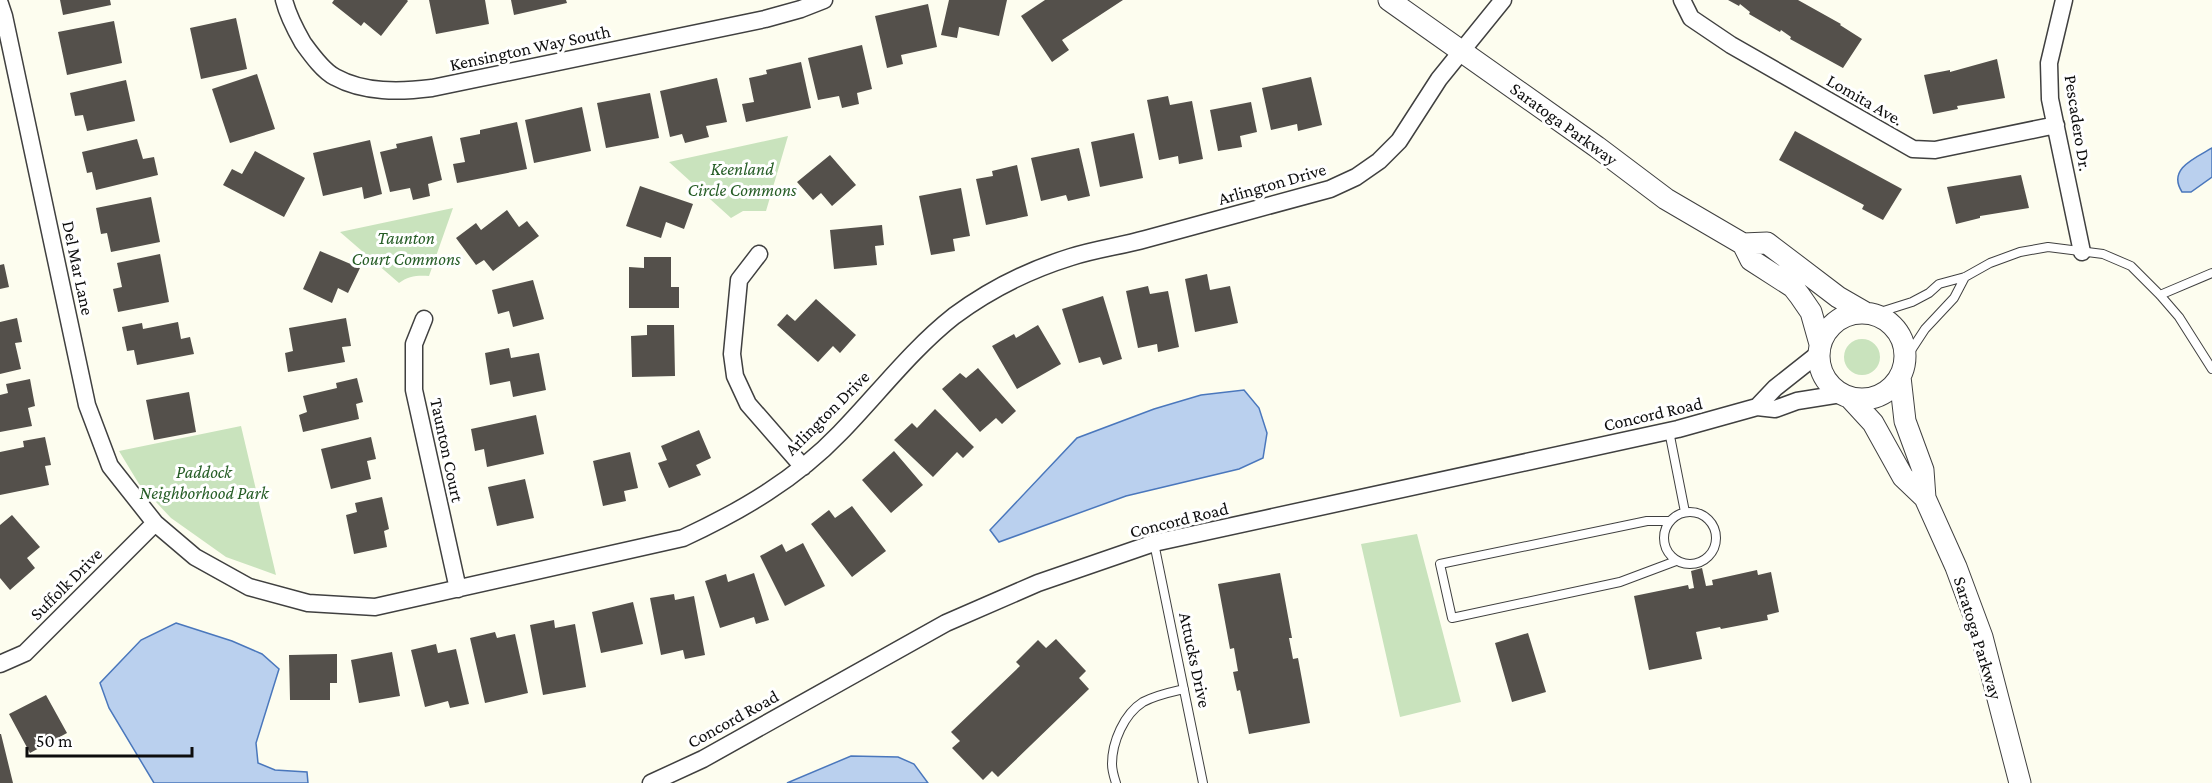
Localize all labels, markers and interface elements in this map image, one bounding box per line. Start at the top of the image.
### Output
street label: Kensington Way South [448,21,613,75]
street label: Lomita Ave. [1823,70,1907,130]
street label: Pescadero Dr. [2061,73,2095,173]
street label: Saratoga Parkway [1507,78,1622,170]
park label: Keenland Circle Commons [687,159,797,200]
street label: Arlington Drive [1216,159,1328,209]
street label: Del Mar Lane [58,219,98,317]
park label: Taunton Court Commons [351,228,461,269]
street label: Arlington Drive [781,367,873,459]
street label: Concord Road [1602,393,1705,435]
street label: Taunton Court [426,396,468,505]
park label: Paddock Neighborhood Park [139,462,270,503]
street label: Concord Road [1128,498,1231,542]
street label: Suffolk Drive [26,544,106,624]
street label: Saratoga Parkway [1950,574,2006,703]
street label: Attucks Drive [1175,610,1215,710]
street label: Concord Road [684,686,782,752]
scale bar [27,720,192,758]
text: 50 m [36,731,73,751]

